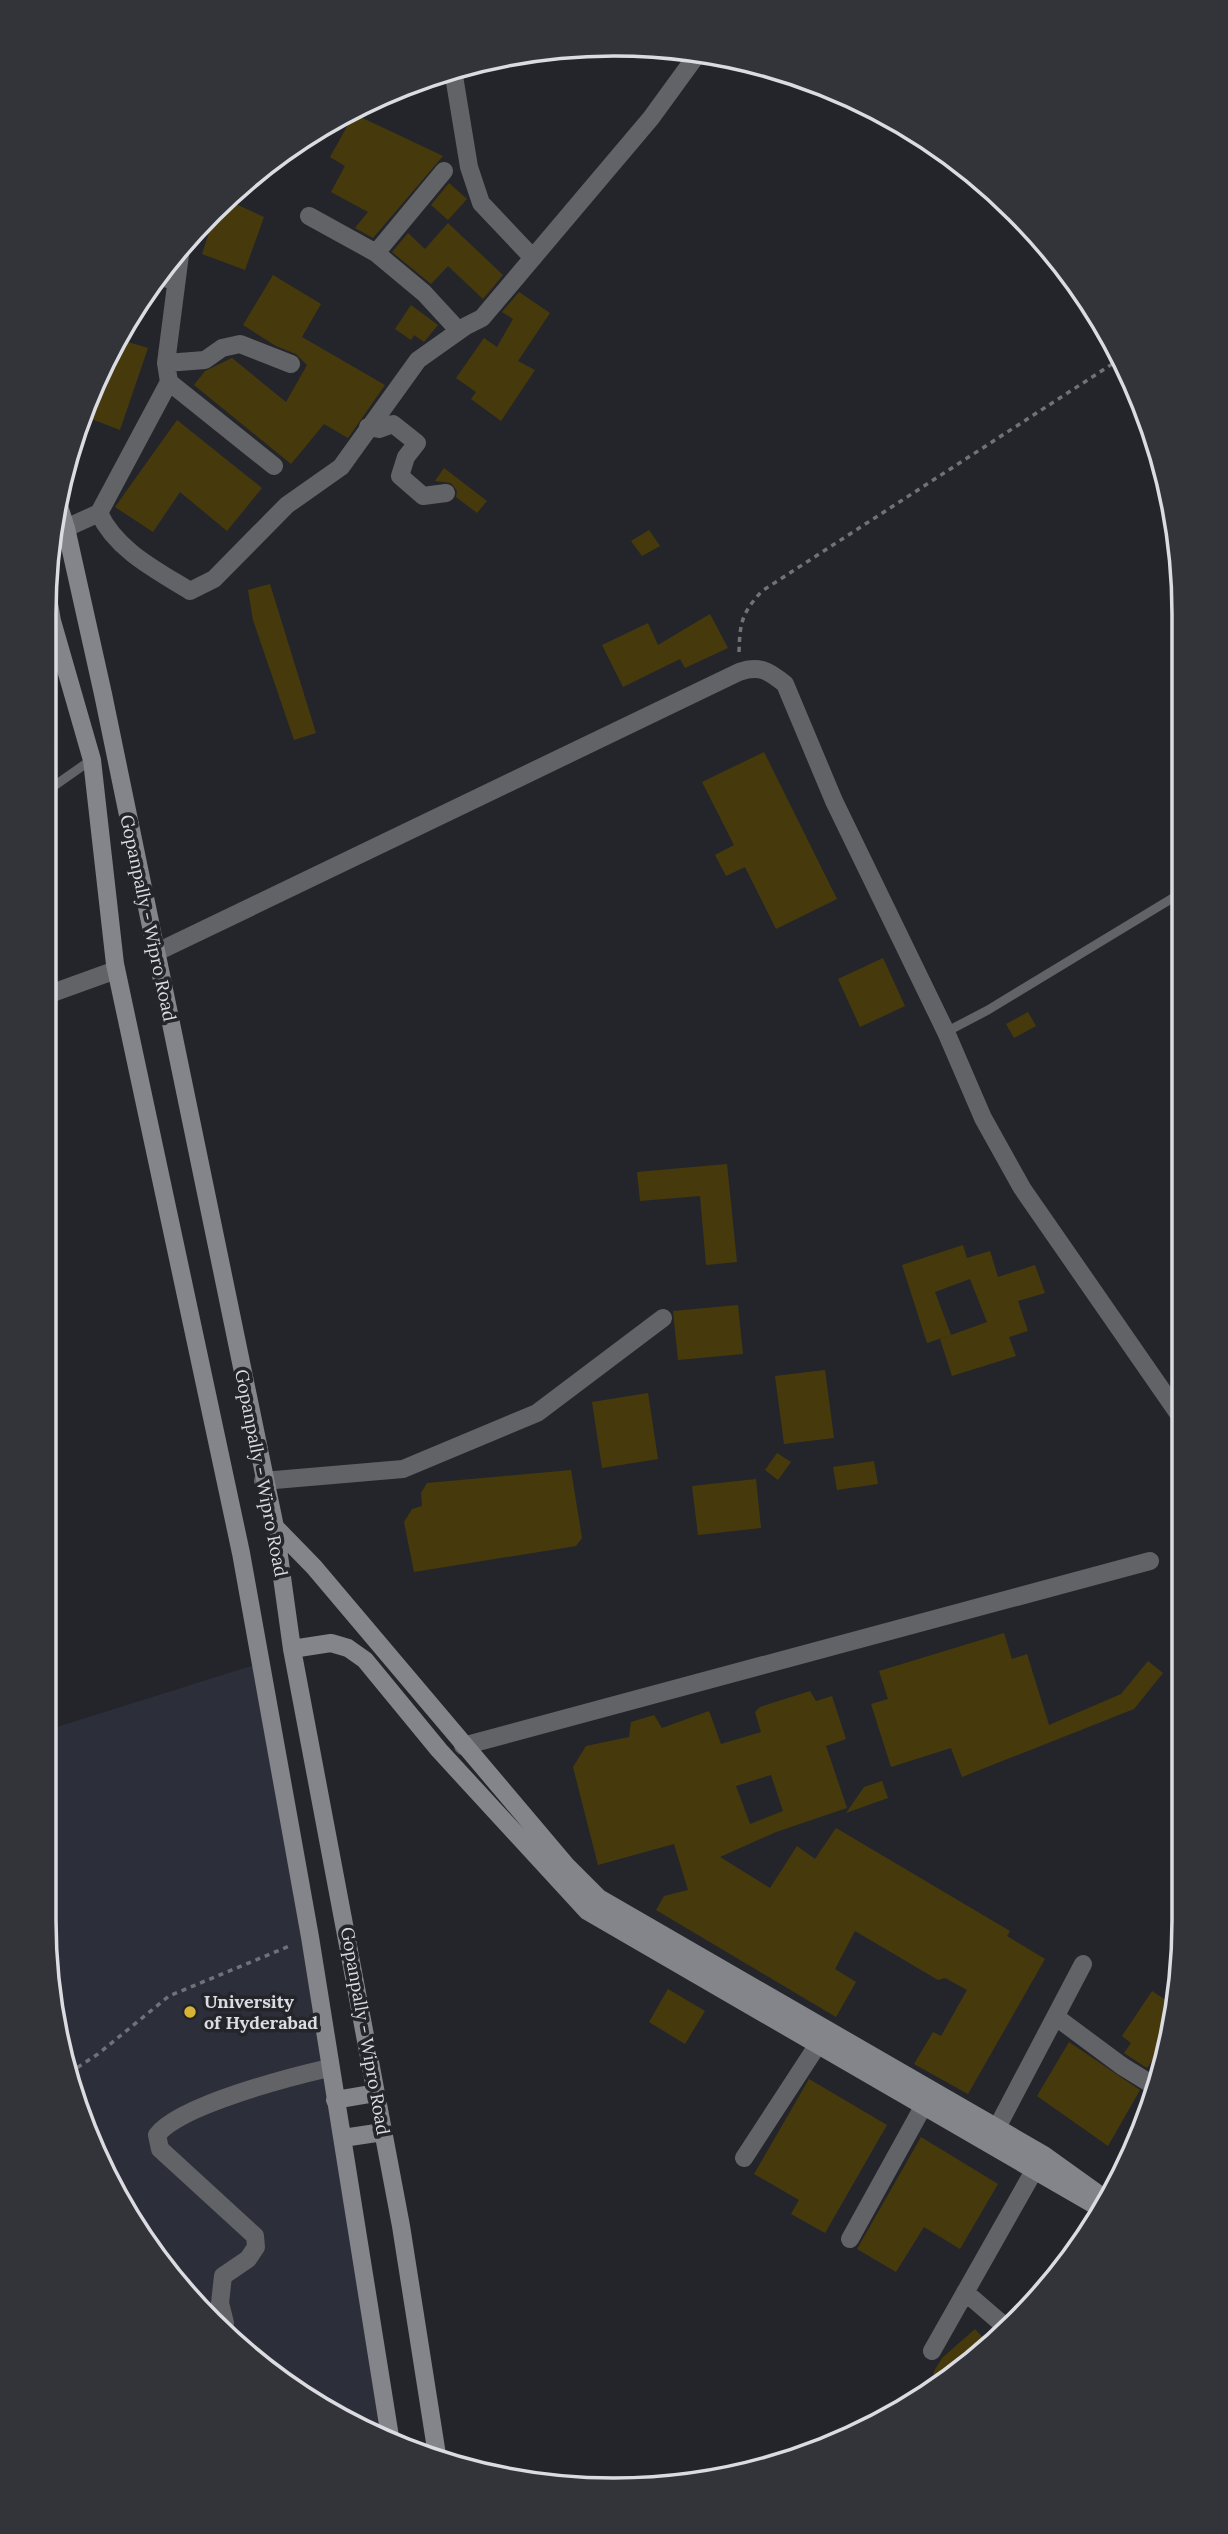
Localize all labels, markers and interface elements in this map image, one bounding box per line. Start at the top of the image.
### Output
street label: Gopanpally - Wipro Road [115,812,182,1024]
street label: Gopanpally - Wipro Road [230,1367,293,1579]
street label: Gopanpally - Wipro Road [336,1925,395,2137]
place label: University of Hyderabad [204,1990,318,2034]
marker: University of Hyderabad [182,2004,198,2020]

